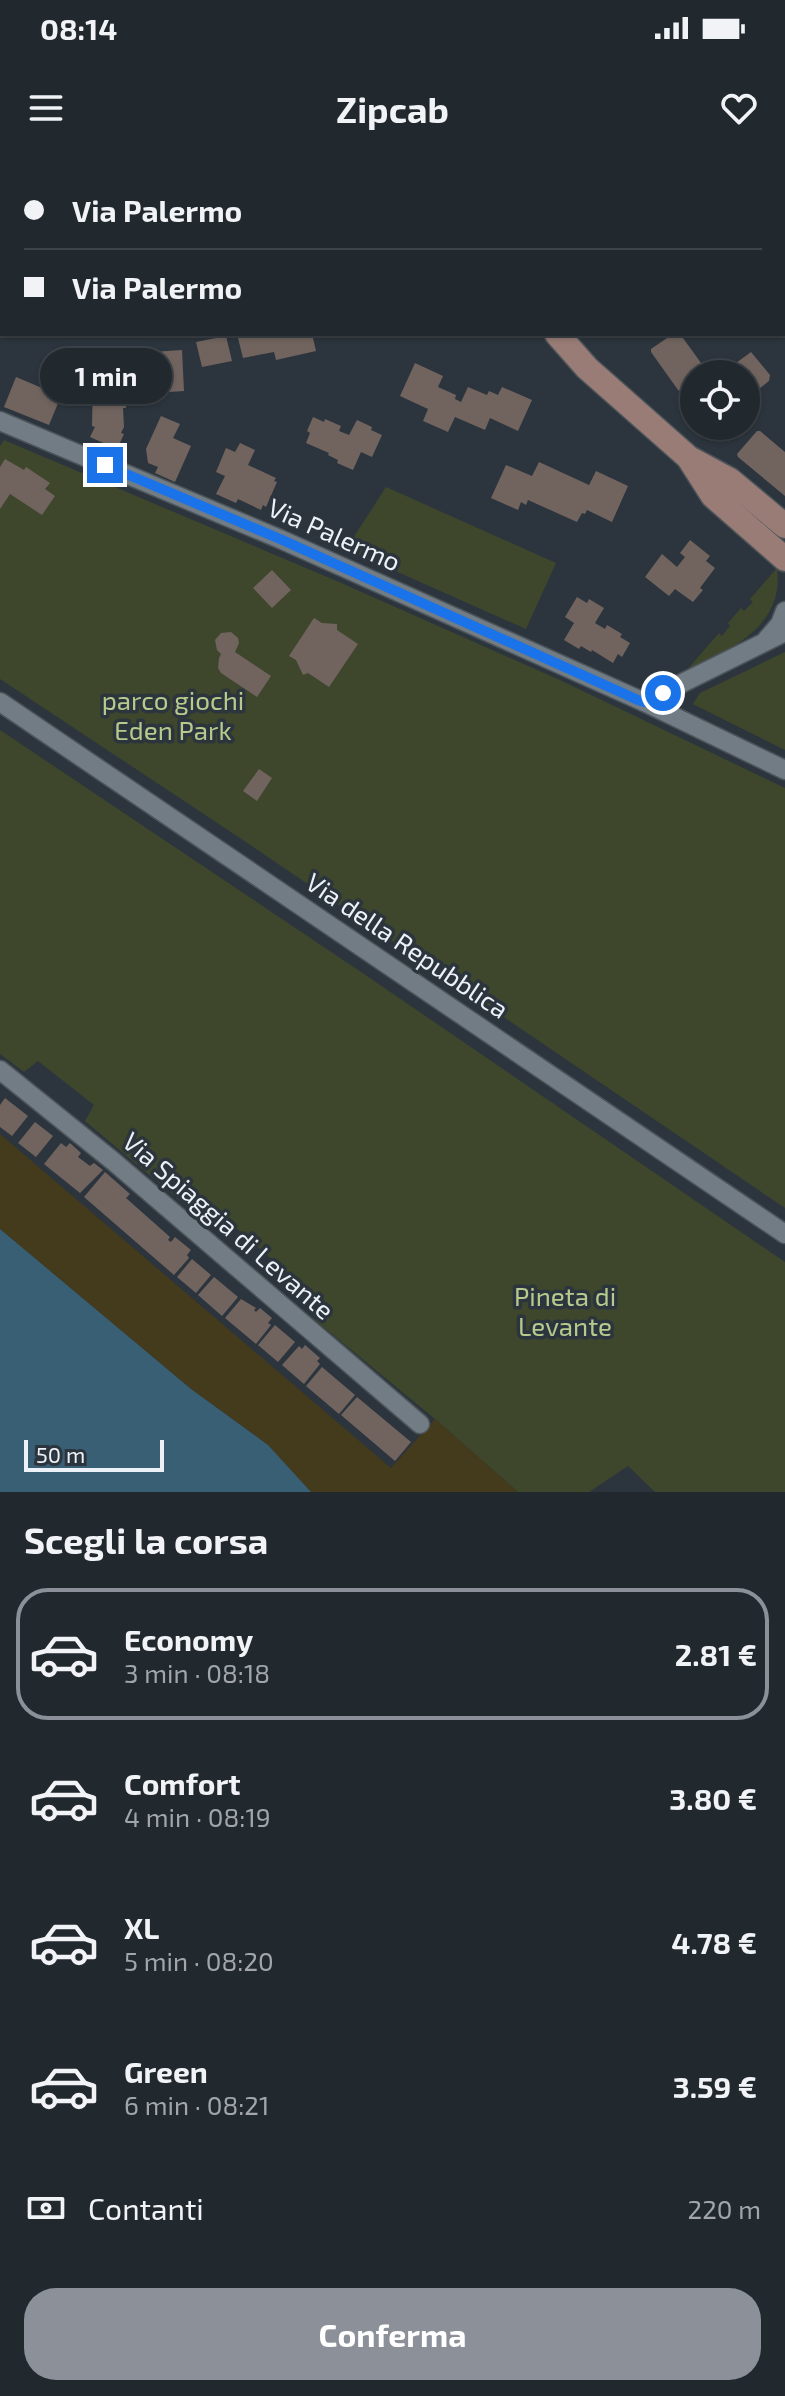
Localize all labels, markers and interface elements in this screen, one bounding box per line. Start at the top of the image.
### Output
text: 08:14 [40,10,117,46]
icon: menu [24,86,68,130]
icon: heart [717,86,761,130]
text: Zipcab [336,87,449,130]
text: Via Palermo [72,192,242,228]
text: Via Palermo [72,269,242,305]
callout: 1 min [39,349,171,405]
text: 1 min [75,360,137,391]
map controls [680,360,760,440]
button: locate [680,360,760,440]
route end [87,447,123,483]
street label: Via Palermo [264,491,406,577]
route start [645,675,681,711]
park label: parco giochi Eden Park [102,684,244,745]
street label: Via della Repubblica [301,866,515,1024]
street label: Via Spiaggia di Levante [117,1125,341,1325]
park label: Pineta di Levante [514,1280,616,1341]
scale bar [24,1436,164,1472]
text: 50 m [36,1441,85,1467]
text: Scegli la corsa [24,1518,268,1561]
icon: car [28,1618,100,1690]
text: Economy [124,1621,253,1657]
text: 2.81 € [675,1636,757,1672]
text: 3 min · 08:18 [124,1657,270,1688]
icon: car [28,1762,100,1834]
text: Comfort [124,1765,241,1801]
text: 3.80 € [669,1780,757,1816]
text: 4 min · 08:19 [124,1801,271,1832]
icon: car [28,1906,100,1978]
text: XL [124,1909,159,1945]
text: 4.78 € [671,1924,757,1960]
text: 5 min · 08:20 [124,1945,274,1976]
icon: car [28,2050,100,2122]
text: Green [124,2053,208,2089]
text: 3.59 € [673,2068,757,2104]
text: 6 min · 08:21 [124,2089,269,2120]
icon: cash [24,2186,68,2230]
text: Contanti [88,2190,204,2226]
text: 220 m [688,2193,761,2224]
button: Conferma [24,2288,761,2380]

